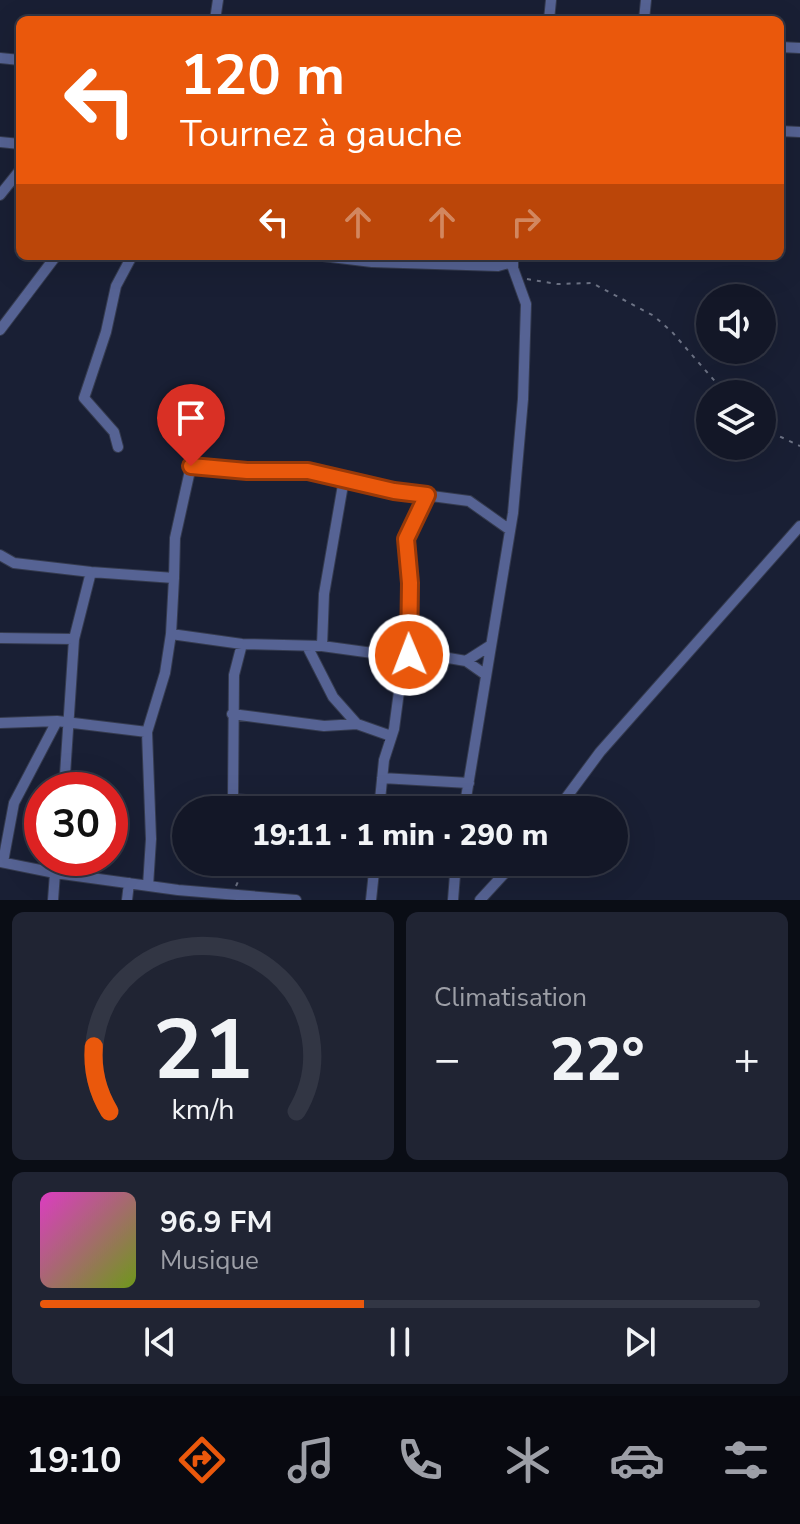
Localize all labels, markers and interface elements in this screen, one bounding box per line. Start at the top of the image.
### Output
text: 120 m [180,37,345,114]
icon: left [48,48,152,152]
text: Tournez à gauche [180,110,462,159]
icon: left [252,200,296,244]
icon: ahead [336,200,380,244]
icon: ahead [420,200,464,244]
icon: right [504,200,548,244]
map controls [696,284,776,460]
button: sound [696,284,776,364]
button: layers [696,380,776,460]
pin [157,384,225,466]
icon: arrive [169,396,213,440]
position arrow [367,613,451,697]
speed limit sign: 30 [24,772,128,876]
text: 19:11 · 1 min · 290 m [252,815,548,856]
text: Climatisation [434,980,587,1015]
text: 21 [153,994,253,1107]
text: 22° [549,1019,645,1101]
text: − [434,1030,460,1090]
text: + [734,1030,760,1090]
text: km/h [172,1090,234,1129]
text: 96.9 FM [160,1202,272,1243]
text: Musique [160,1243,259,1278]
icon: previous [138,1320,182,1364]
icon: pause [378,1320,422,1364]
icon: next [618,1320,662,1364]
icon: directions [174,1432,230,1488]
icon: music [283,1432,339,1488]
icon: phone [392,1432,448,1488]
icon: climate [500,1432,556,1488]
icon: car [609,1432,665,1488]
icon: filters [718,1432,774,1488]
text: 19:10 [26,1436,122,1485]

